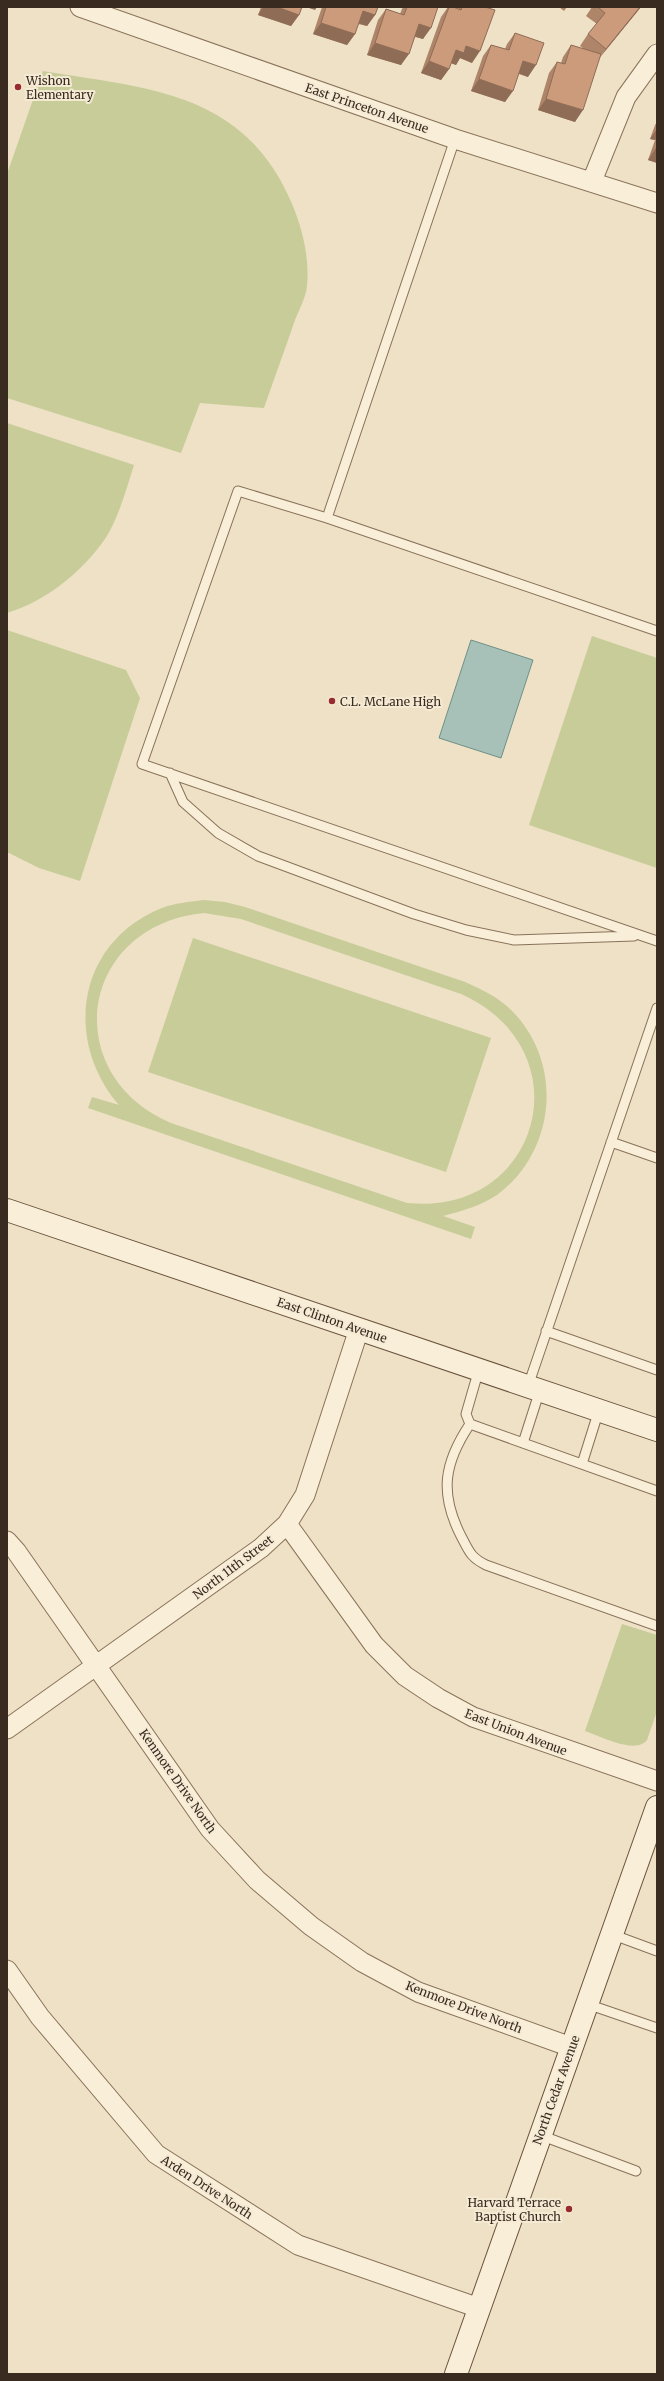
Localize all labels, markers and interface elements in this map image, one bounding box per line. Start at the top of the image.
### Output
place label: Wishon Elementary [25,73,93,102]
street label: East Princeton Avenue [303,80,431,136]
marker: Wishon Elementary [13,82,23,92]
place label: C.L. McLane High [340,694,441,709]
marker: C.L. McLane High [327,696,337,706]
street label: East Clinton Avenue [275,1294,389,1346]
street label: North 11th Street [190,1532,276,1602]
street label: East Union Avenue [463,1706,569,1758]
street label: Kenmore Drive North [136,1726,220,1836]
street label: Kenmore Drive North [404,1978,524,2036]
street label: North Cedar Avenue [529,2033,583,2147]
street label: Arden Drive North [158,2151,256,2222]
place label: Harvard Terrace Baptist Church [467,2195,561,2224]
marker: Harvard Terrace Baptist Church [564,2204,574,2214]

